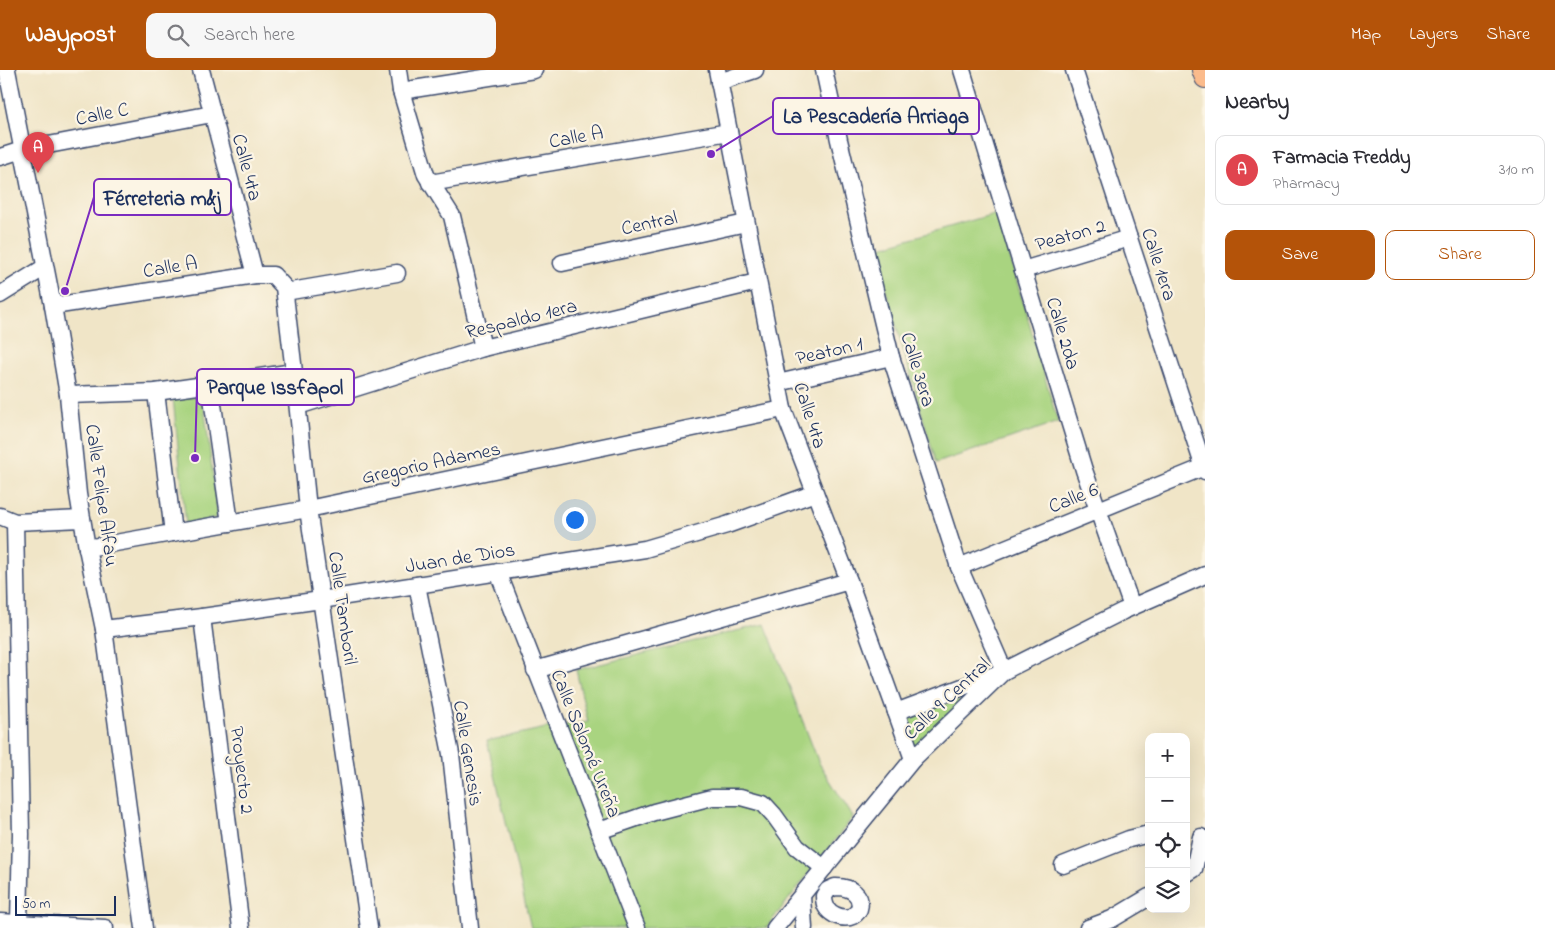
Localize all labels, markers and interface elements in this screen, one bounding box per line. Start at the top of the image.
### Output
search box [146,13,496,58]
text: Waypost [25,18,116,53]
icon: search [164,21,192,49]
text: Search here [204,22,295,49]
text: Map [1351,22,1381,48]
text: Layers [1409,22,1459,48]
text: Share [1487,22,1530,48]
text: Nearby [1225,88,1289,118]
street label: Calle C [73,96,131,135]
callout: La Pescadería Arriaga [773,98,979,134]
text: La Pescadería Arriaga [783,103,969,135]
street label: Calle A [547,119,606,157]
street label: Calle 4ta [223,131,268,204]
pin: A [22,132,54,173]
text: Farmacia Freddy [1273,145,1410,172]
text: A [1237,158,1247,182]
text: 310 m [1499,158,1534,182]
text: Pharmacy [1273,172,1340,196]
callout: Férreteria m&j [94,179,231,215]
text: Férreteria m&j [103,185,221,215]
street label: Central [619,204,680,245]
street label: Peaton 2 [1032,213,1109,260]
street label: Calle 1era [1132,225,1183,305]
button: Save [1225,230,1375,280]
button: Share [1385,230,1535,280]
street label: Calle A [141,250,200,287]
street label: Respaldo 1era [463,293,581,348]
street label: Calle 2da [1037,294,1086,374]
street label: Calle 3era [892,329,942,411]
street label: Peaton 1 [793,331,866,374]
callout: Parque Issfapol [197,369,354,405]
text: Parque Issfapol [207,374,344,404]
street label: Calle 4ta [784,379,833,453]
street label: Calle Felipe Alfau [76,422,125,568]
street label: Gregorio Adames [359,436,504,494]
street label: Calle 6 [1045,476,1103,522]
your location [562,507,588,533]
street label: Juan de Dios [403,536,517,582]
street label: Calle Tamboril [319,550,364,667]
street label: Calle 9 Central [897,652,998,748]
street label: Calle Salomé Ureña [542,665,628,823]
street label: Calle Genesis [444,698,489,808]
street label: Proyecto 2 [221,725,260,816]
map controls [1145,733,1190,913]
button: + [1145,733,1190,778]
button: − [1145,778,1190,823]
button: locate [1145,823,1190,868]
button: layers [1145,868,1190,913]
scale bar [15,893,116,916]
text: 50 m [22,894,50,915]

